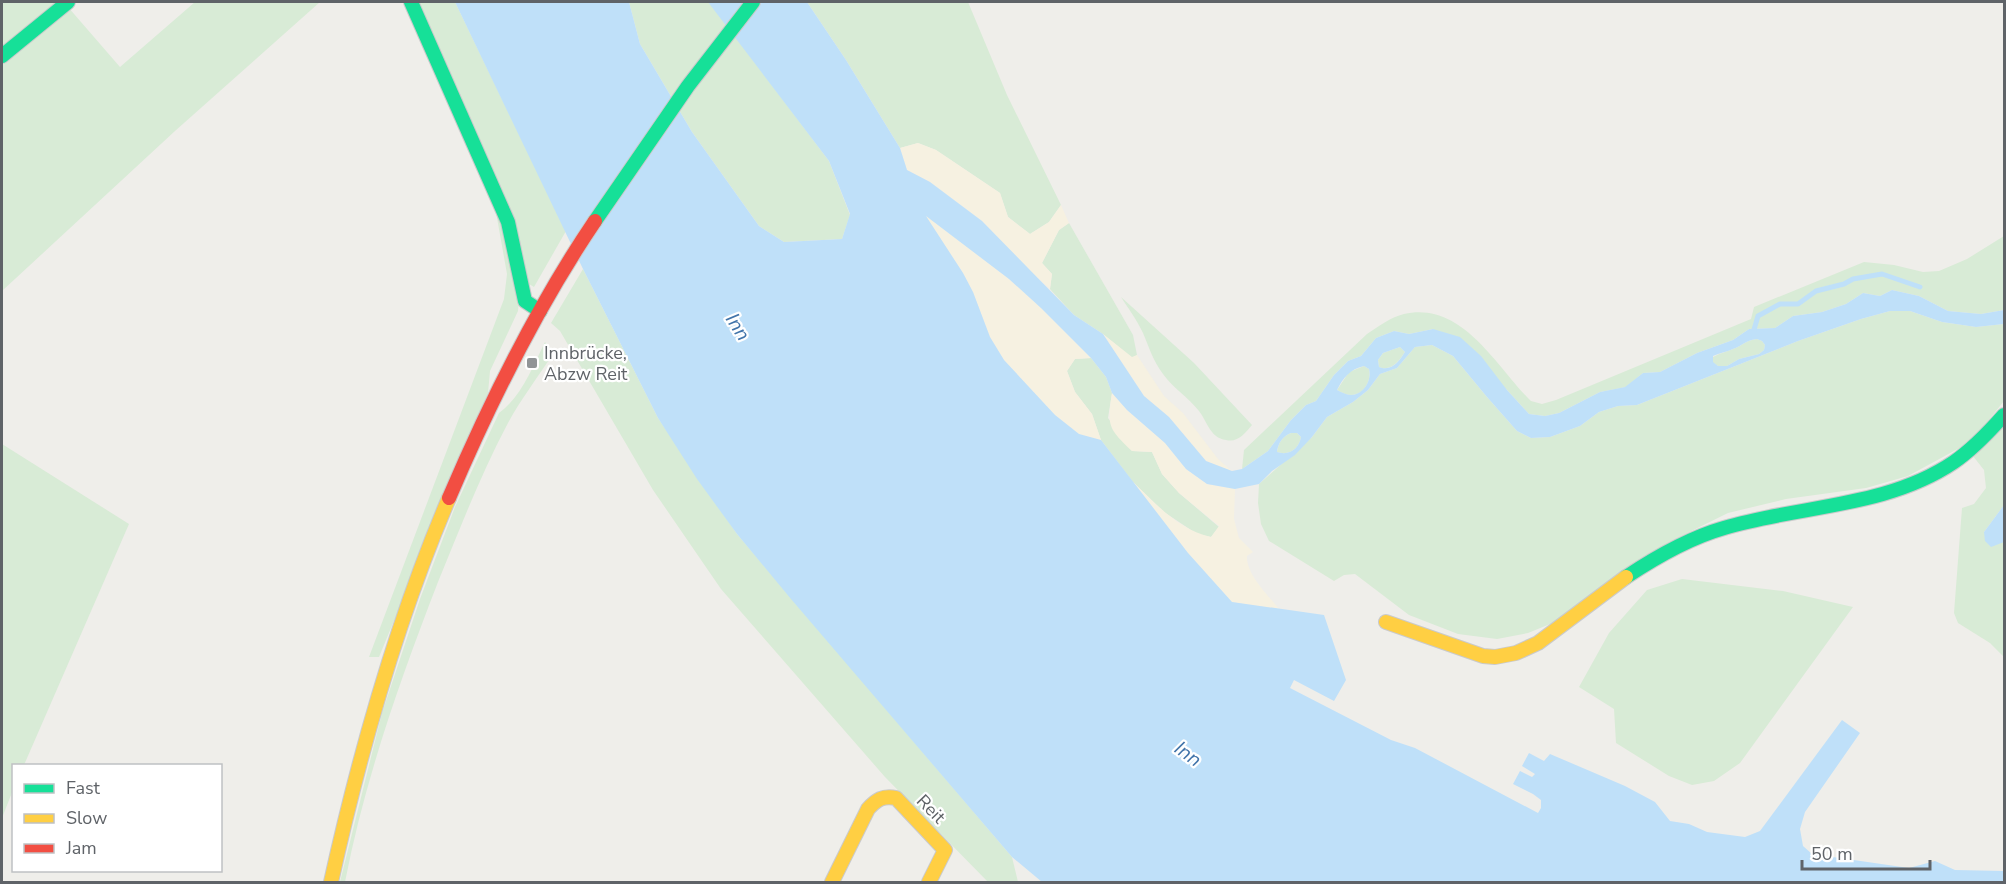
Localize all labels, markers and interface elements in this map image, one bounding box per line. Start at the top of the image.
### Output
water label: Inn [719,308,757,346]
place label: Innbrücke, Abzw Reit [544,341,628,386]
marker: Innbrücke, Abzw Reit [525,356,539,370]
water label: Inn [1169,735,1207,773]
legend [12,764,222,872]
text: Fast [66,776,101,800]
street label: Reit [911,789,951,829]
text: Slow [66,806,107,830]
scale bar [1802,833,1930,871]
text: Jam [65,836,97,860]
text: 50 m [1811,842,1853,866]

